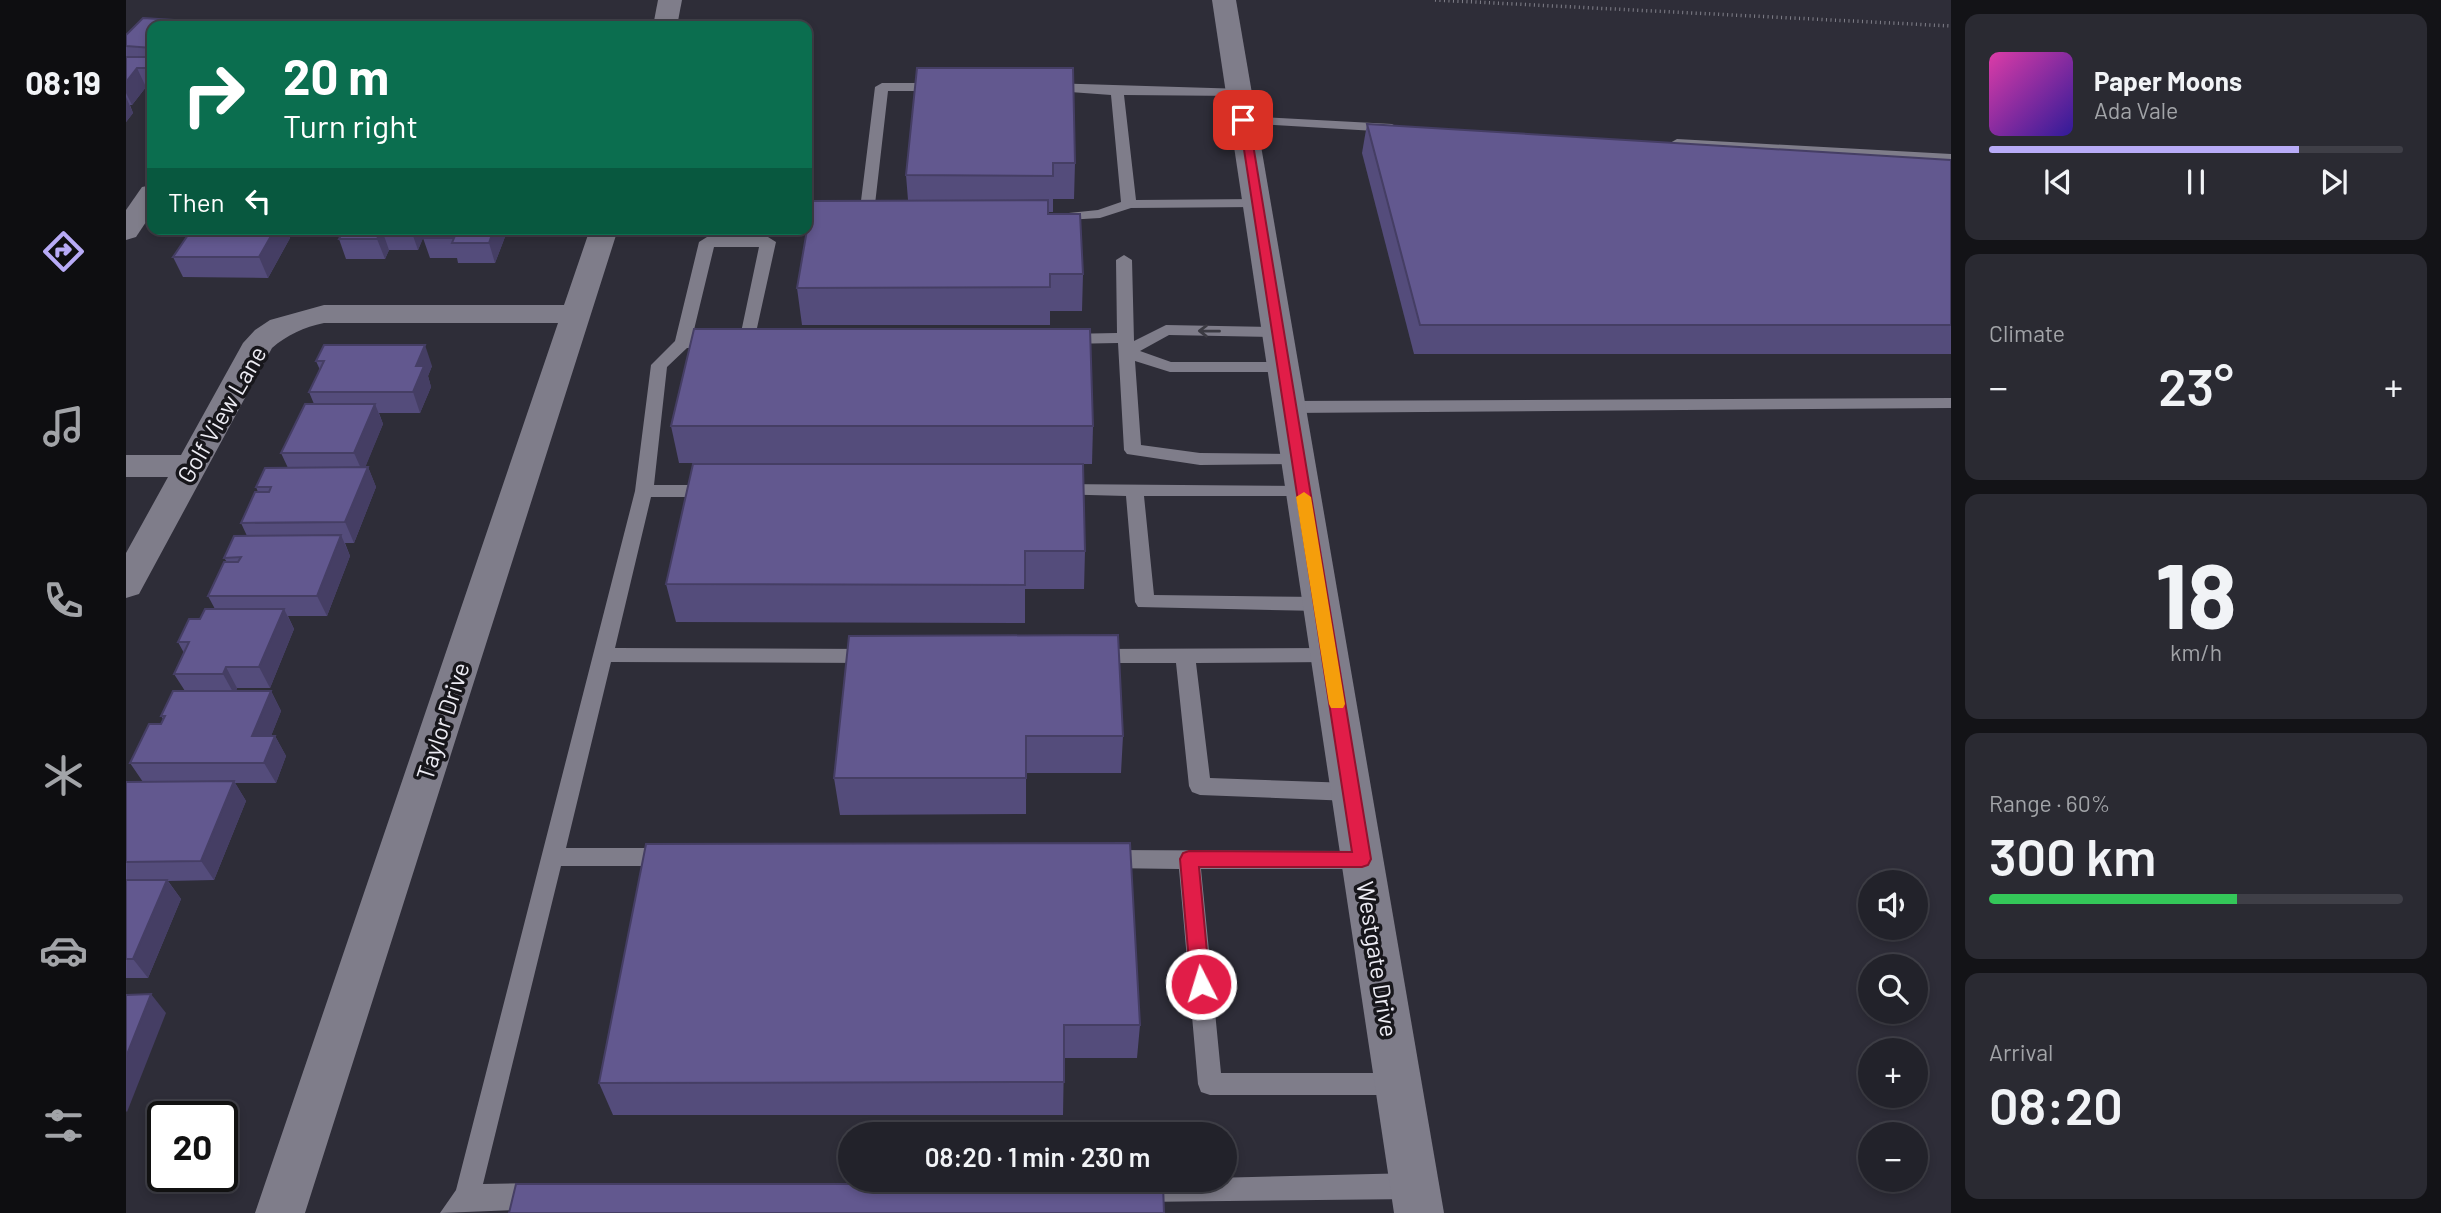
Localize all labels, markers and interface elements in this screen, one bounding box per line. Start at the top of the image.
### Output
text: 20 m [283,46,389,105]
icon: right [168,49,259,140]
text: 08:19 [25,63,101,101]
text: Paper Moons [2094,65,2242,96]
pin [1213,90,1273,150]
text: Ada Vale [2094,96,2178,124]
icon: arrive [1224,101,1262,139]
text: Turn right [283,106,418,144]
icon: previous [2039,163,2077,201]
icon: pause [2177,163,2215,201]
icon: next [2315,163,2353,201]
icon: left [239,182,277,220]
text: Then [168,186,225,217]
icon: directions [39,227,88,276]
text: Climate [1989,319,2065,347]
one-way arrow [1198,324,1221,338]
street label: Golf View Lane [170,341,272,487]
text: 23° [2158,354,2234,416]
text: − [1989,363,2008,409]
text: + [2384,363,2403,409]
icon: music [39,402,88,451]
text: 18 [2155,538,2237,647]
icon: phone [39,576,88,625]
text: km/h [2170,638,2222,666]
street label: Taylor Drive [409,658,475,784]
icon: climate [39,751,88,800]
text: Range · 60% [1989,789,2110,817]
text: 300 km [1989,824,2156,886]
map controls [1858,870,1928,1192]
button: sound [1858,870,1928,940]
street label: Westgate Drive [1351,879,1405,1039]
icon: car [39,926,88,975]
position arrow [1164,947,1238,1021]
button: search [1858,954,1928,1024]
button: + [1858,1038,1928,1108]
text: Arrival [1989,1038,2053,1066]
text: 08:20 [1989,1073,2123,1135]
icon: filters [39,1101,88,1150]
speed limit sign: 20 [147,1101,238,1192]
button: − [1858,1122,1928,1192]
text: 08:20 · 1 min · 230 m [925,1141,1150,1172]

